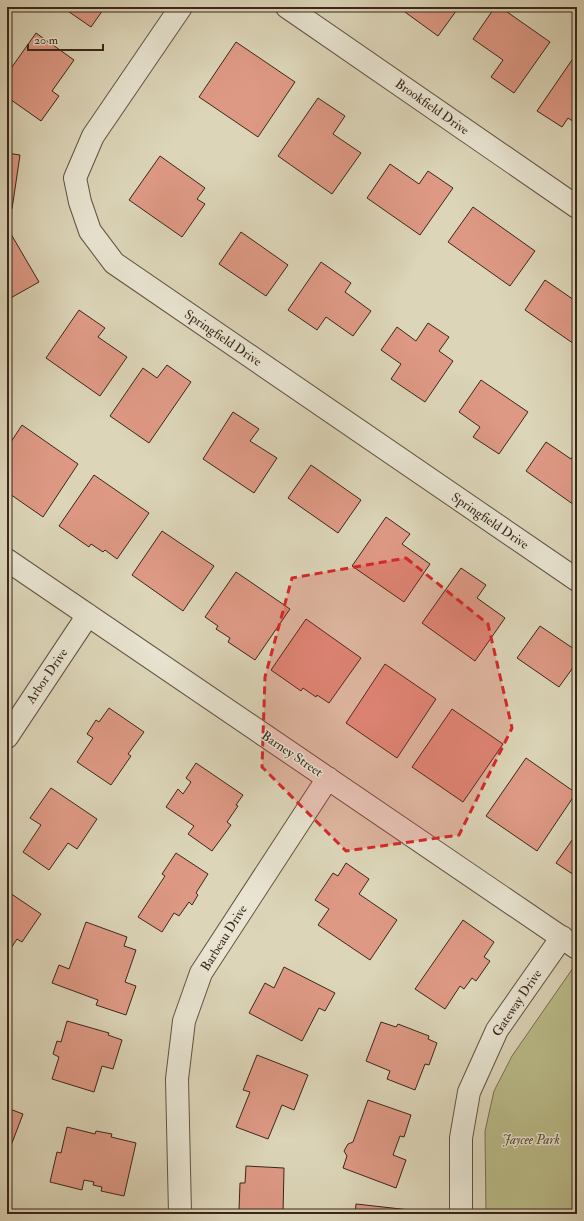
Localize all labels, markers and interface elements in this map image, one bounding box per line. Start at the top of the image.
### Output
scale bar [28,26,103,52]
text: 20 m [34,33,59,48]
street label: Brookfield Drive [392,76,473,139]
street label: Springfield Drive [181,306,265,371]
street label: Springfield Drive [448,489,532,554]
street label: Arbor Drive [22,645,72,707]
street label: Barney Street [258,728,326,781]
street label: Barbeau Drive [197,901,251,974]
street label: Gateway Drive [489,966,546,1040]
park label: Jaycee Park [502,1132,560,1148]

